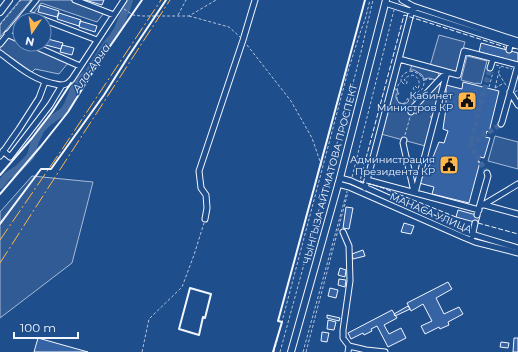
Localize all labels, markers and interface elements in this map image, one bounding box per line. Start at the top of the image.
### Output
north arrow [12,12,52,52]
text: N [24,34,36,50]
water label: Ала-Арча [68,40,113,96]
street label: ЧЫНГЫЗА АЙТМАТОВА ПРОСПЕКТ [300,83,360,265]
place label: Кабинет Министров КР [377,89,453,114]
public building icon: Кабинет Министров КР [456,90,478,112]
place label: Администрация Президента КР [350,153,435,178]
public building icon: Администрация Президента КР [438,154,460,176]
street label: МАНАСА УЛИЦА [388,190,475,236]
scale bar [14,314,78,340]
text: 100 m [20,320,56,335]

